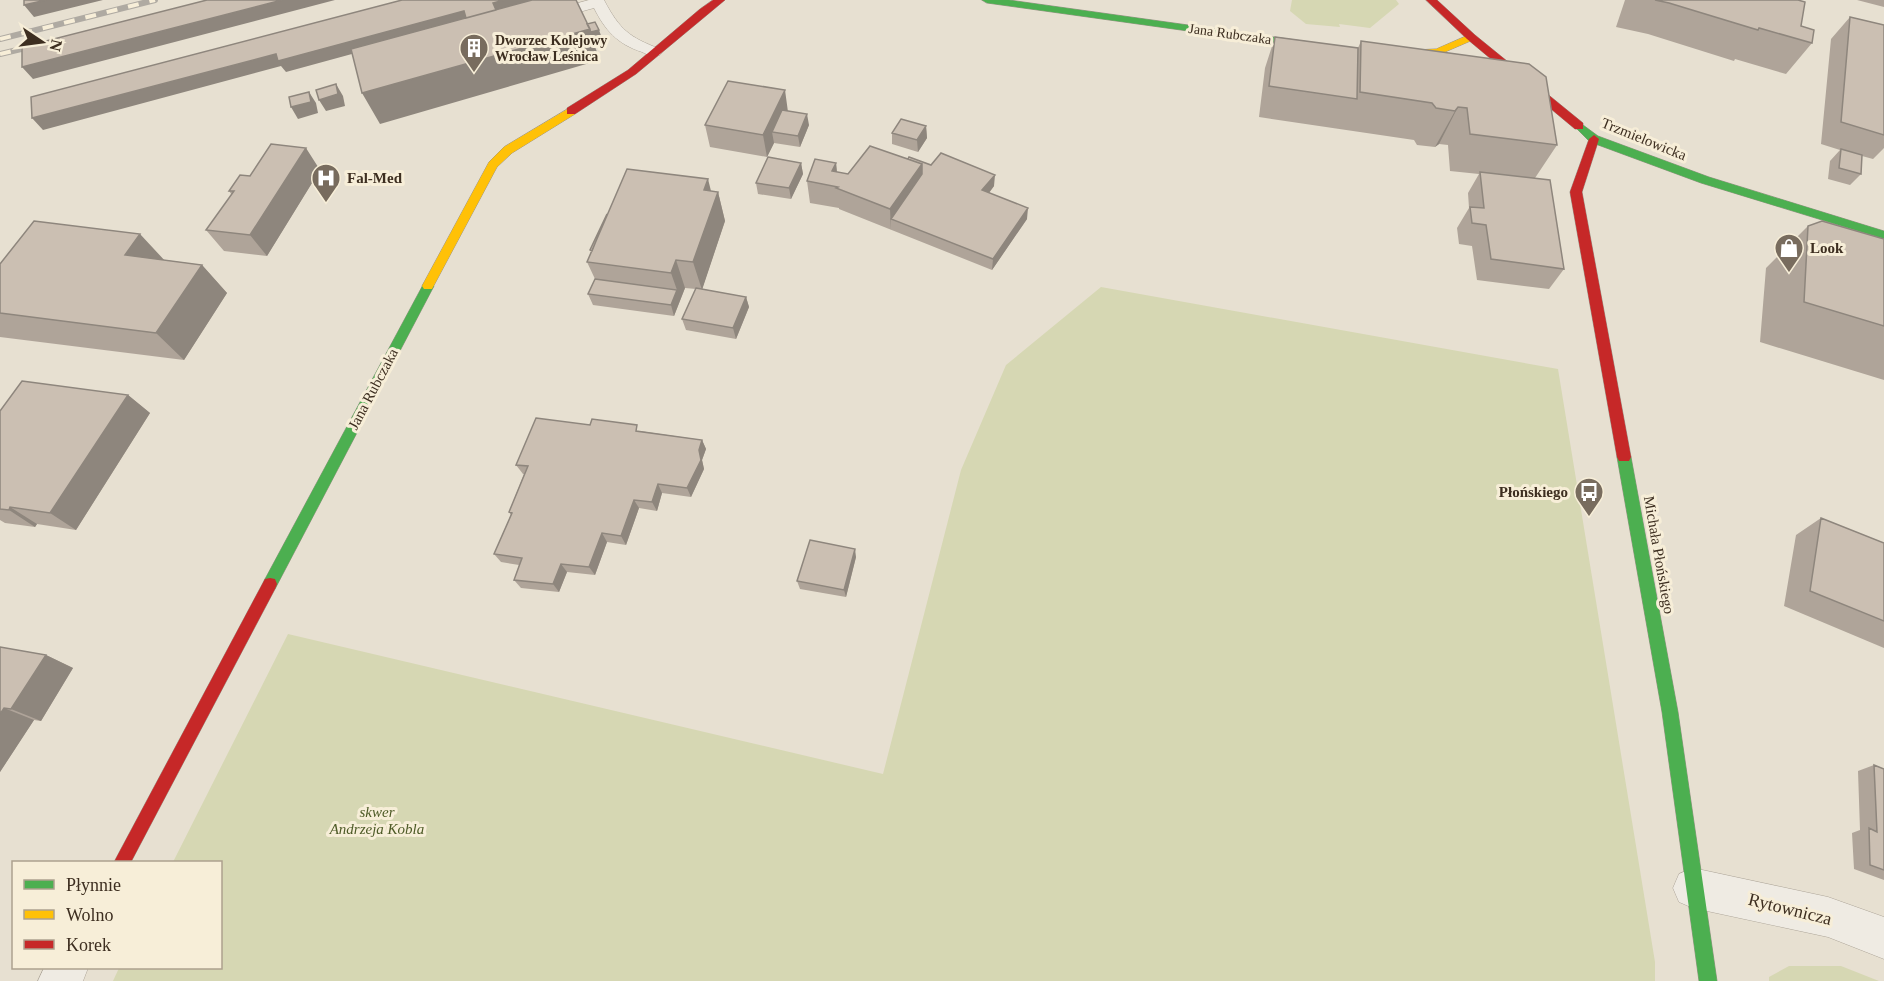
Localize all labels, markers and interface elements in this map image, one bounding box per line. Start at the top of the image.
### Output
north arrow [12,12,72,72]
street label: Jana Rubczaka [1188,21,1273,47]
building icon: Dworzec Kolejowy Wrocław Leśnica [458,32,490,74]
place label: Dworzec Kolejowy Wrocław Leśnica [495,33,607,64]
text: N [46,38,66,53]
street label: Trzmielowicka [1599,115,1689,163]
hospital icon: Fal-Med [310,162,342,204]
place label: Fal-Med [347,170,403,186]
shop icon: Look [1773,232,1805,274]
place label: Look [1810,240,1844,256]
street label: Jana Rubczaka [345,345,401,432]
bus stop icon: Płońskiego [1573,476,1605,518]
place label: Płońskiego [1499,484,1568,500]
street label: Michała Płońskiego [1641,495,1677,615]
park label: skwer Andrzeja Kobla [329,804,424,837]
legend [12,861,222,969]
text: Płynnie [66,875,121,895]
street label: Rytownicza [1746,889,1834,929]
text: Wolno [66,905,114,925]
text: Korek [66,935,111,955]

